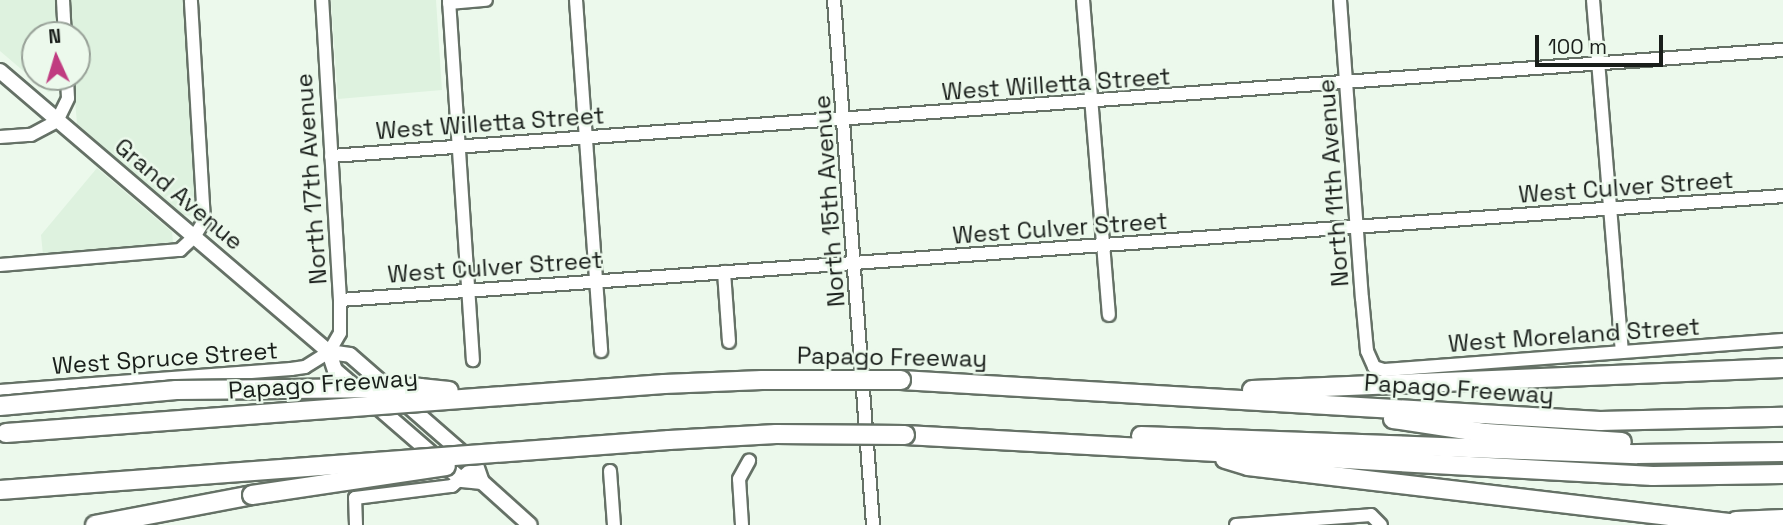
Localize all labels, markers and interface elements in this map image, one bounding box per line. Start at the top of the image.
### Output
north arrow [21,21,91,91]
scale bar [1538,21,1666,65]
text: N [47,24,62,49]
text: 100 m [1548,33,1607,60]
street label: West Willetta Street [941,62,1171,106]
street label: North 17th Avenue [289,72,333,286]
street label: North 11th Avenue [1311,78,1355,288]
street label: North 15th Avenue [807,94,851,308]
street label: West Willetta Street [375,101,605,145]
street label: Grand Avenue [109,132,249,256]
street label: West Culver Street [1517,165,1735,209]
street label: West Culver Street [951,206,1169,250]
street label: West Culver Street [386,245,604,289]
street label: West Moreland Street [1447,312,1701,358]
street label: West Spruce Street [51,336,279,380]
street label: Papago Freeway [797,341,987,373]
street label: Papago Freeway [227,363,419,405]
street label: Papago Freeway [1363,368,1555,410]

